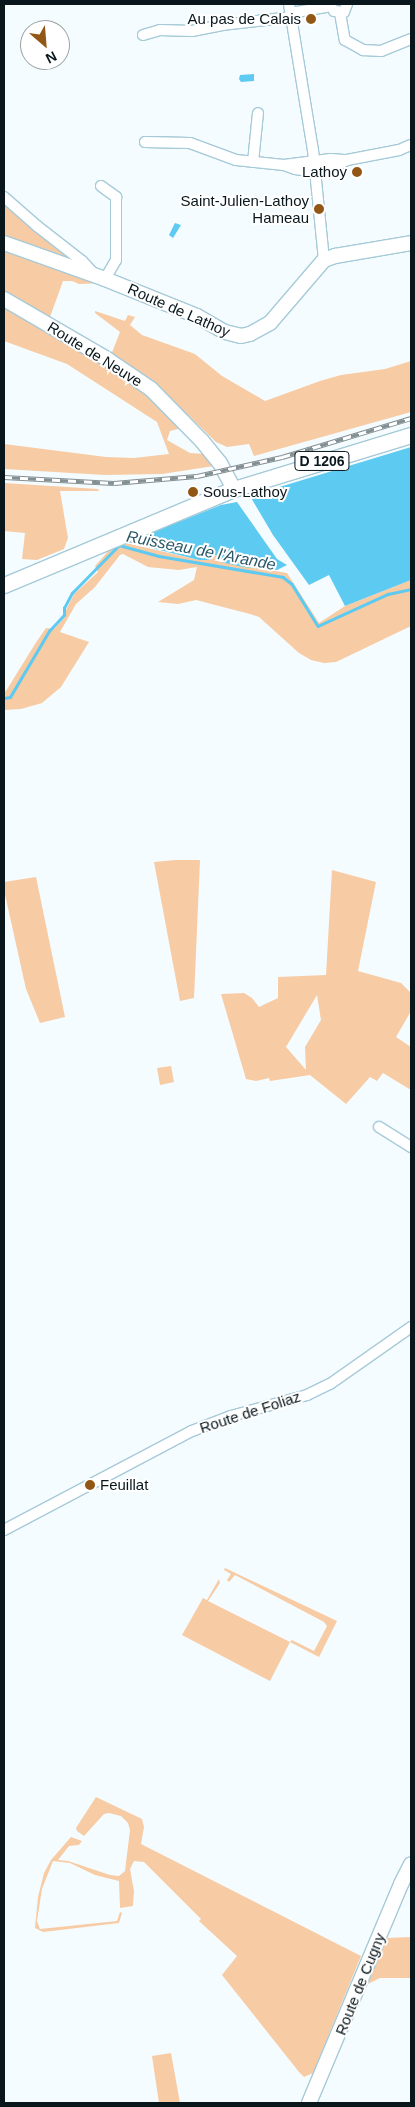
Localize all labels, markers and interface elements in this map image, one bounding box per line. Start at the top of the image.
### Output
place label: Au pas de Calais [188,10,301,28]
marker: Au pas de Calais [305,13,317,25]
north arrow [20,20,70,70]
text: N [43,48,59,67]
place label: Lathoy [302,163,347,181]
marker: Lathoy [351,166,363,178]
place label: Saint-Julien-Lathoy Hameau [181,191,309,226]
marker: Saint-Julien-Lathoy Hameau [313,203,325,215]
street label: Route de Lathoy [125,279,233,341]
street label: Route de Neuve [44,318,146,390]
road number: D 1206 [293,450,351,472]
place label: Sous-Lathoy [203,483,287,501]
marker: Sous-Lathoy [187,486,199,498]
water label: Ruisseau de l'Arande [125,527,277,575]
street label: Route de Foliaz [197,1387,303,1437]
place label: Feuillat [100,1476,148,1494]
marker: Feuillat [84,1479,96,1491]
street label: Route de Cugny [331,1930,389,2038]

